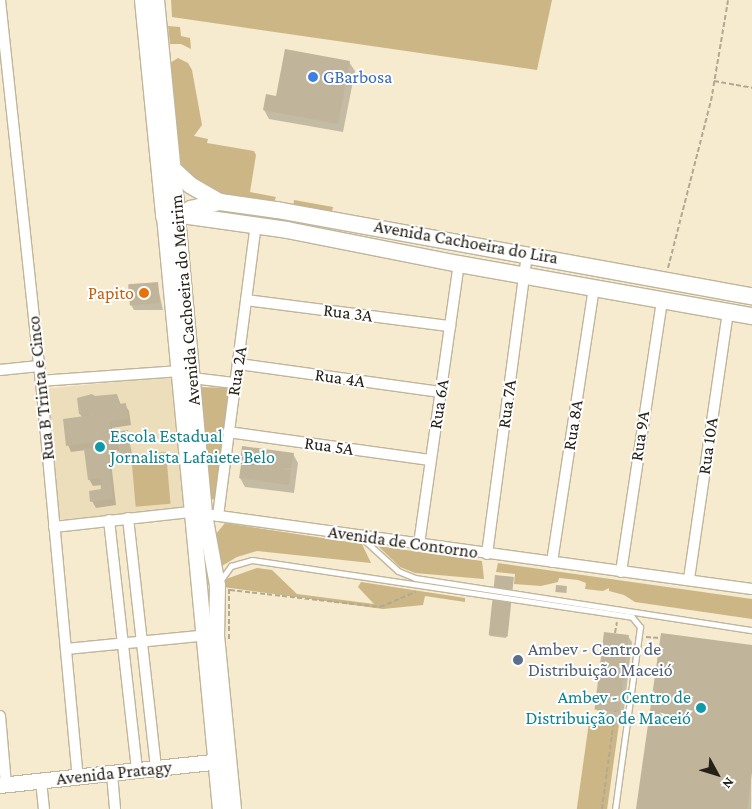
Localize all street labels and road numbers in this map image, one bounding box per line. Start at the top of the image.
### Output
street label: Avenida Cachoeira do Meirim [165,194,205,406]
street label: Avenida Cachoeira do Lira [372,215,560,269]
street label: Rua 3A [322,299,374,327]
street label: Rua B Trinta e Cinco [23,315,59,461]
street label: Rua 2A [222,345,252,397]
street label: Rua 4A [314,364,366,392]
street label: Rua 6A [424,378,454,430]
street label: Rua 7A [493,378,521,430]
street label: Rua 8A [558,398,588,452]
street label: Rua 9A [626,410,654,462]
street label: Rua 10A [693,416,723,476]
street label: Rua 5A [303,432,355,460]
street label: Avenida de Contorno [327,521,479,563]
street label: Avenida Pratagy [55,756,173,790]

